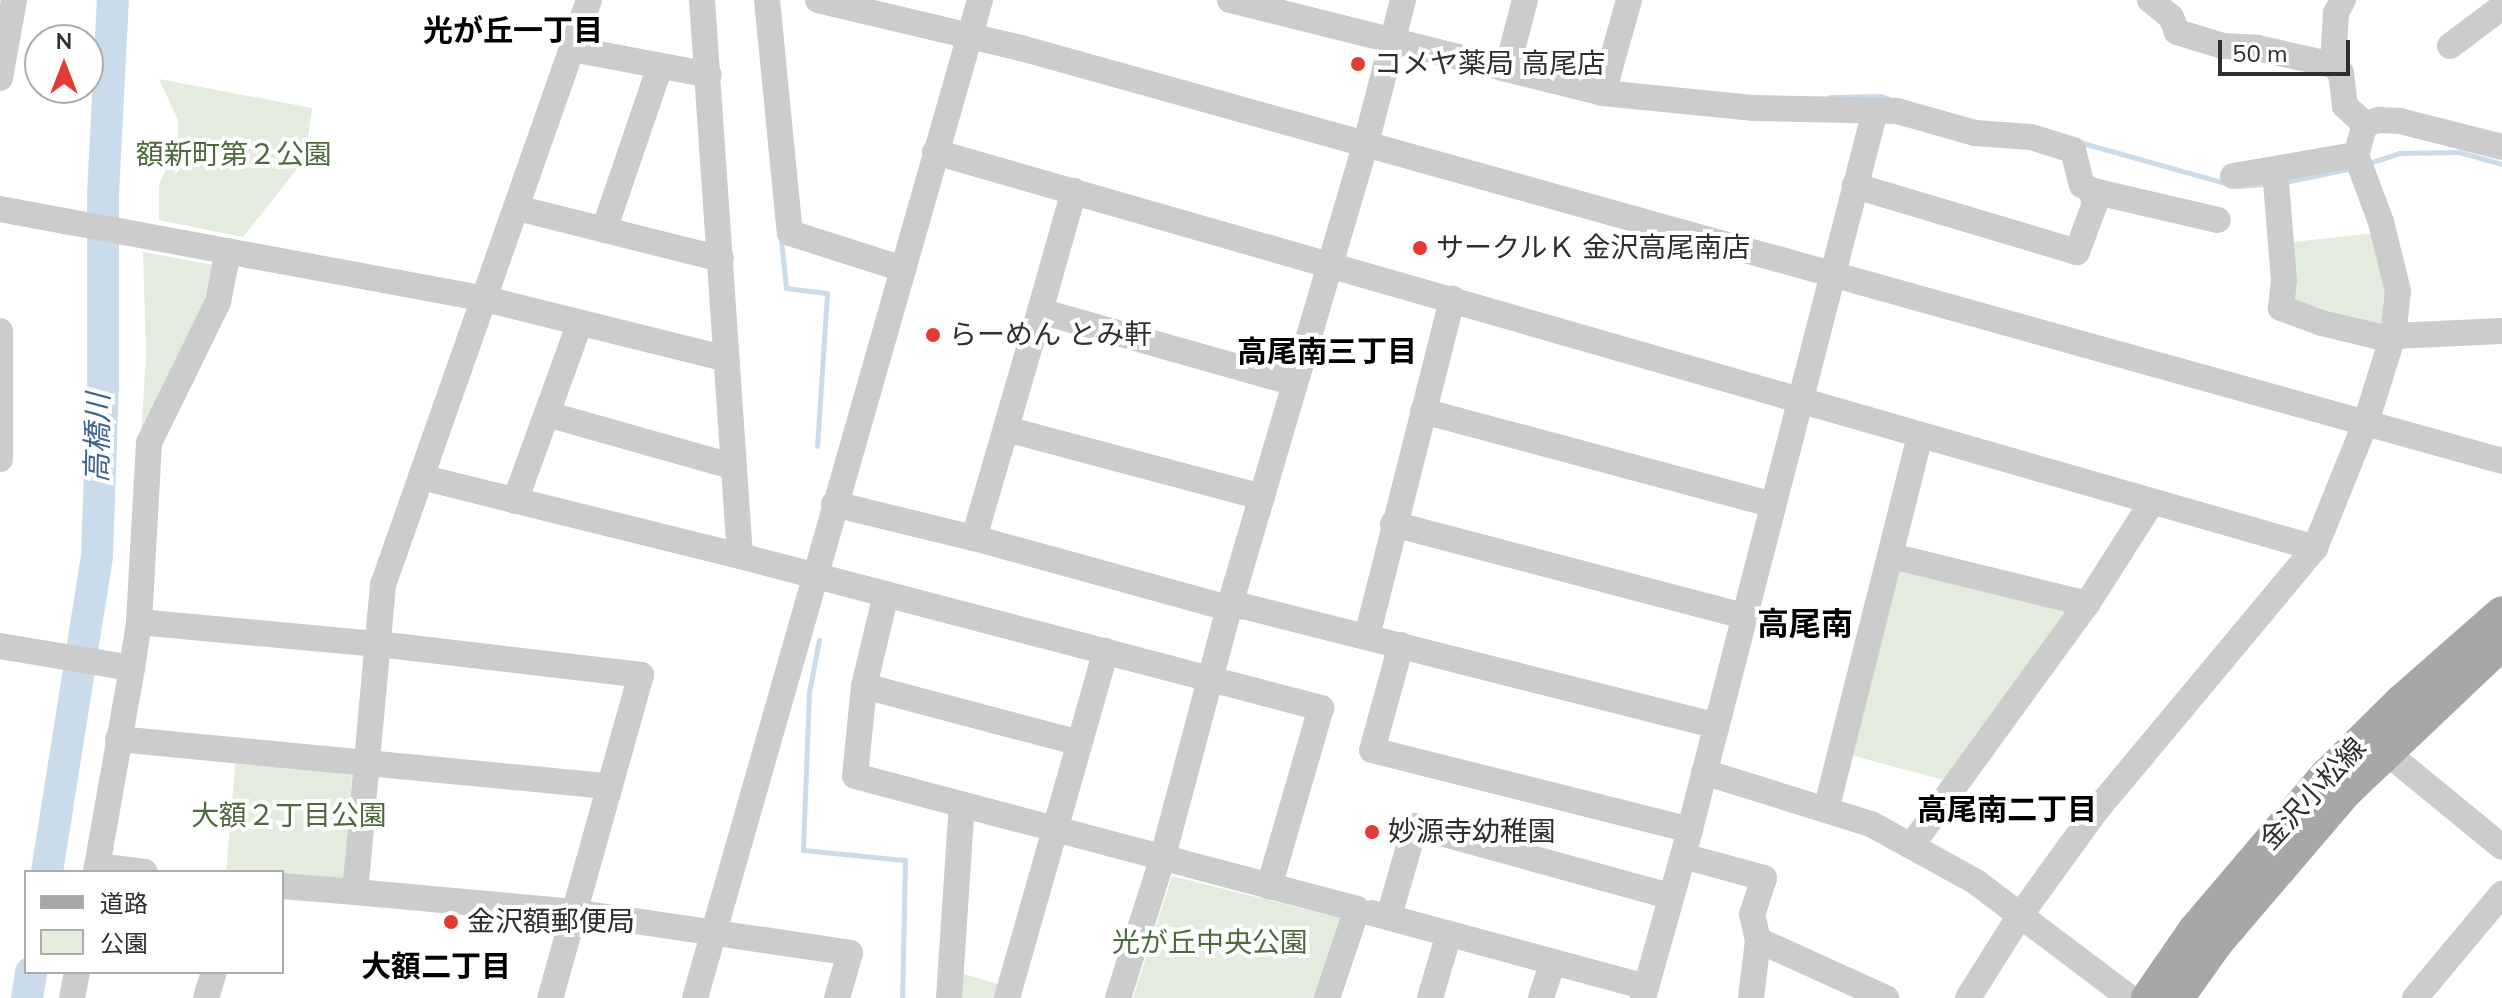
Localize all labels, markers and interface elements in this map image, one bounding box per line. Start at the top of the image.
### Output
district label: 光が丘一丁目 [423,14,603,50]
north arrow [24,24,104,104]
scale bar [2222,24,2354,74]
text: N [56,27,72,57]
text: 50 m [2232,38,2288,70]
place label: コメヤ薬局 高尾店 [1374,47,1605,81]
marker: コメヤ薬局 高尾店 [1349,55,1367,73]
park label: 額新町第２公園 [136,138,332,172]
place label: サークルＫ 金沢高尾南店 [1436,231,1751,265]
marker: サークルＫ 金沢高尾南店 [1411,239,1429,257]
place label: らーめん とみ軒 [949,318,1152,352]
marker: らーめん とみ軒 [924,326,942,344]
district label: 高尾南三丁目 [1237,335,1417,371]
water label: 高橋川 [80,393,118,483]
district label: 高尾南 [1757,606,1853,644]
street label: 金沢小松線 [2253,731,2373,857]
district label: 高尾南二丁目 [1917,793,2097,829]
park label: 大額２丁目公園 [191,799,387,833]
place label: 妙源寺幼稚園 [1388,815,1556,849]
marker: 妙源寺幼稚園 [1363,823,1381,841]
legend [24,870,284,974]
text: 道路 [100,888,148,920]
place label: 金沢額郵便局 [467,905,635,939]
marker: 金沢額郵便局 [442,913,460,931]
park label: 光が丘中央公園 [1112,926,1308,960]
text: 公園 [100,928,148,960]
district label: 大額二丁目 [361,950,511,986]

